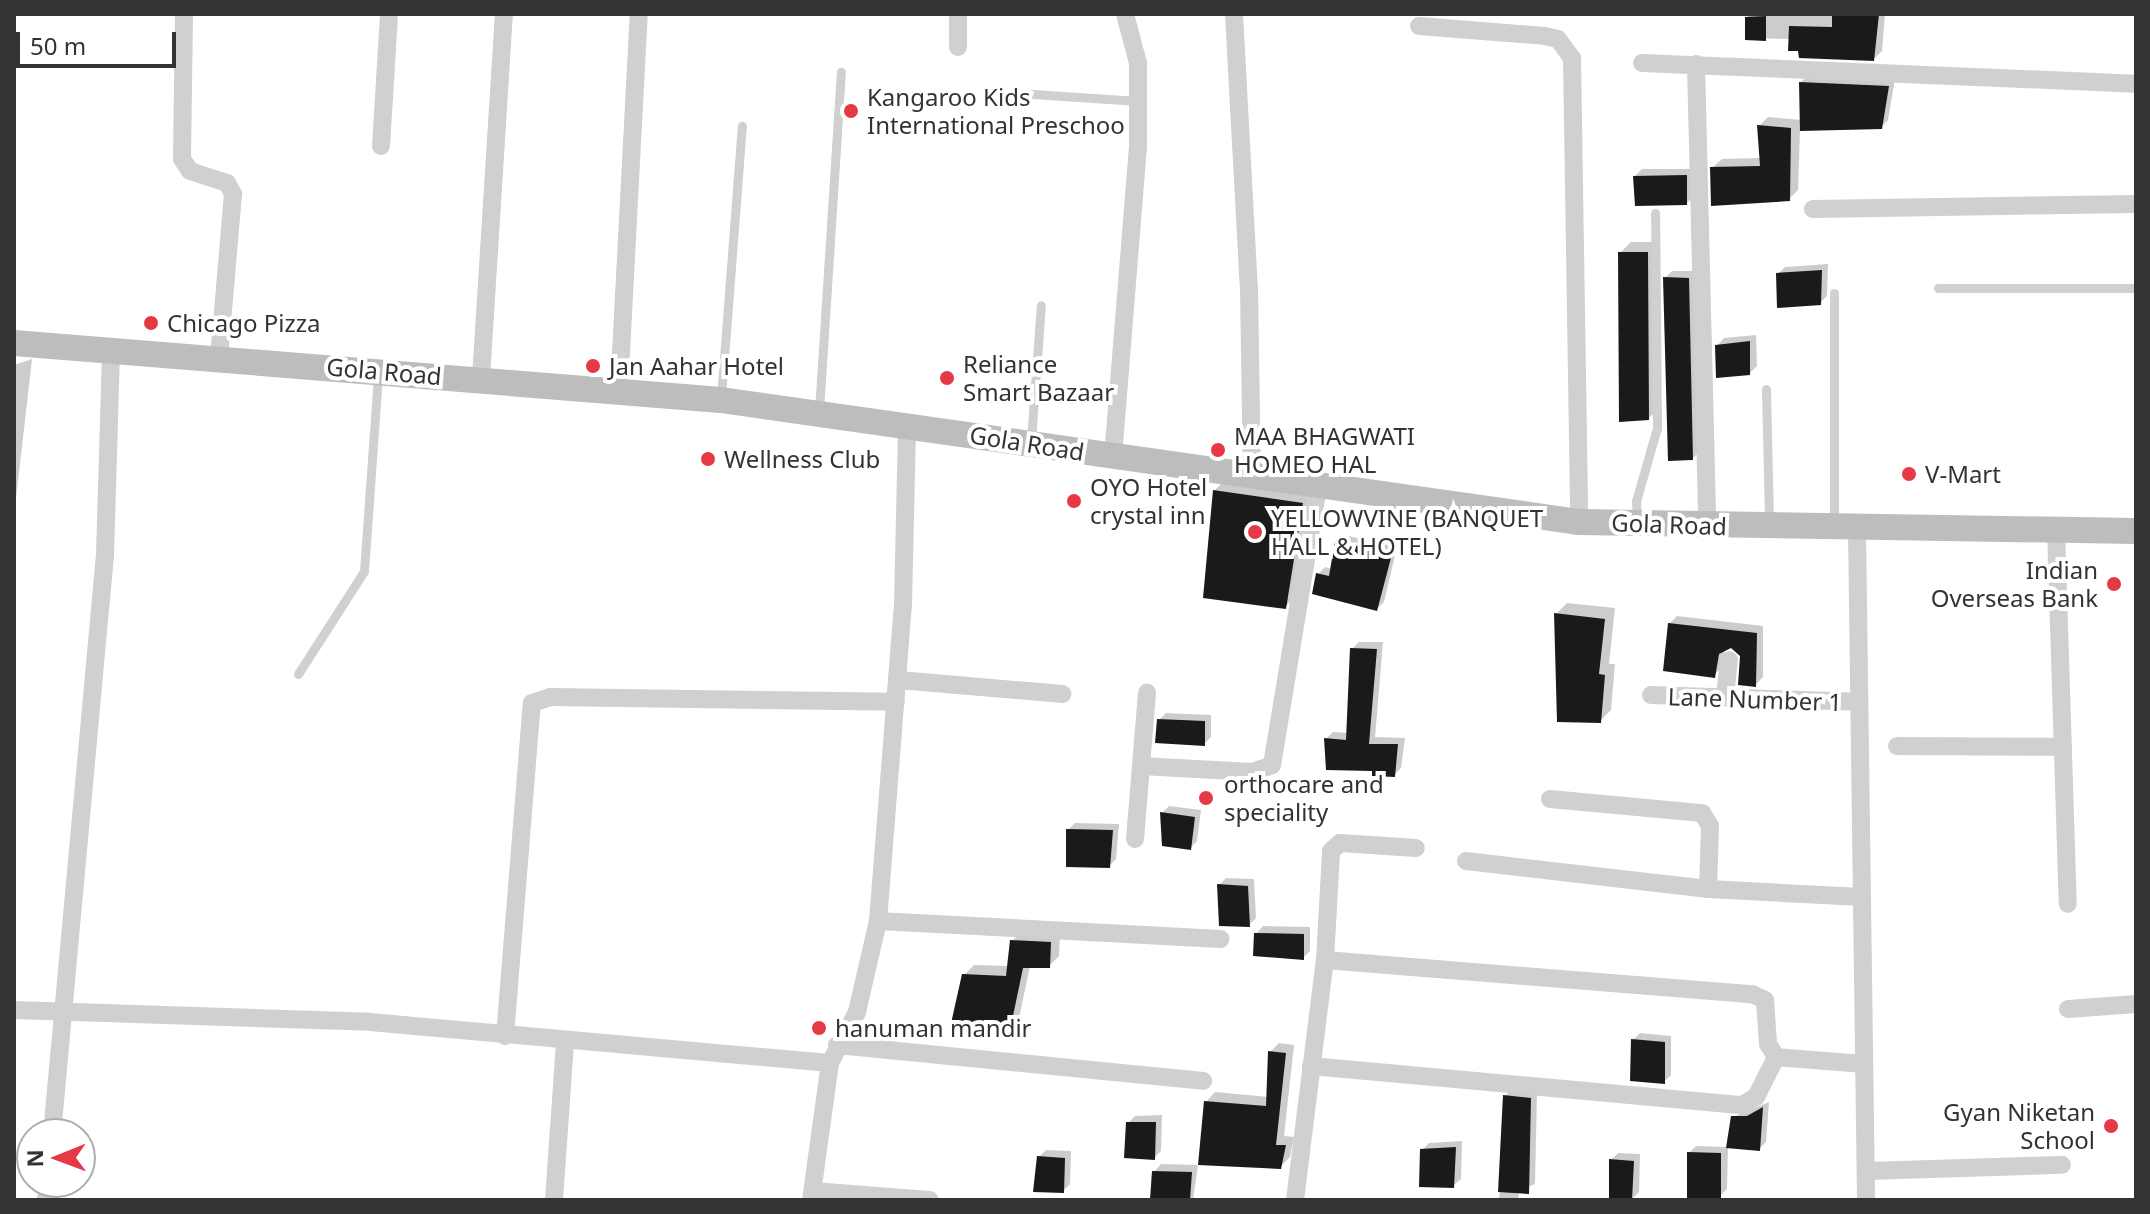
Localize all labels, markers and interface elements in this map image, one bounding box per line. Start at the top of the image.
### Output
scale bar [20,16,180,66]
text: 50 m [30,29,86,62]
place label: Kangaroo Kids International Preschoo [867,83,1125,139]
marker: Kangaroo Kids International Preschoo [842,102,860,120]
place label: Chicago Pizza [167,309,320,337]
marker: Chicago Pizza [142,314,160,332]
place label: Reliance Smart Bazaar [963,350,1114,406]
street label: Gola Road [325,352,443,390]
place label: Jan Aahar Hotel [609,352,784,380]
marker: Jan Aahar Hotel [584,357,602,375]
marker: Reliance Smart Bazaar [938,369,956,387]
street label: Gola Road [968,420,1086,466]
place label: MAA BHAGWATI HOMEO HAL [1234,422,1415,478]
marker: MAA BHAGWATI HOMEO HAL [1209,441,1227,459]
place label: Wellness Club [724,445,880,473]
marker: Wellness Club [699,450,717,468]
place label: V-Mart [1925,460,2001,488]
marker: V-Mart [1900,465,1918,483]
place label: OYO Hotel crystal inn [1090,473,1207,529]
marker: OYO Hotel crystal inn [1065,492,1083,510]
place label: YELLOWVINE (BANQUET HALL & HOTEL) [1271,504,1543,560]
street label: Gola Road [1611,508,1727,540]
marker: YELLOWVINE (BANQUET HALL & HOTEL) [1246,523,1264,541]
place label: Indian Overseas Bank [1931,556,2098,612]
marker: Indian Overseas Bank [2105,575,2123,593]
street label: Lane Number 1 [1667,682,1843,716]
place label: orthocare and speciality [1224,770,1384,826]
marker: orthocare and speciality [1195,787,1217,809]
place label: hanuman mandir [835,1014,1032,1042]
marker: hanuman mandir [810,1019,828,1037]
place label: Gyan Niketan School [1943,1098,2095,1154]
marker: Gyan Niketan School [2102,1117,2120,1135]
north arrow [16,1118,96,1198]
text: N [19,1149,49,1168]

